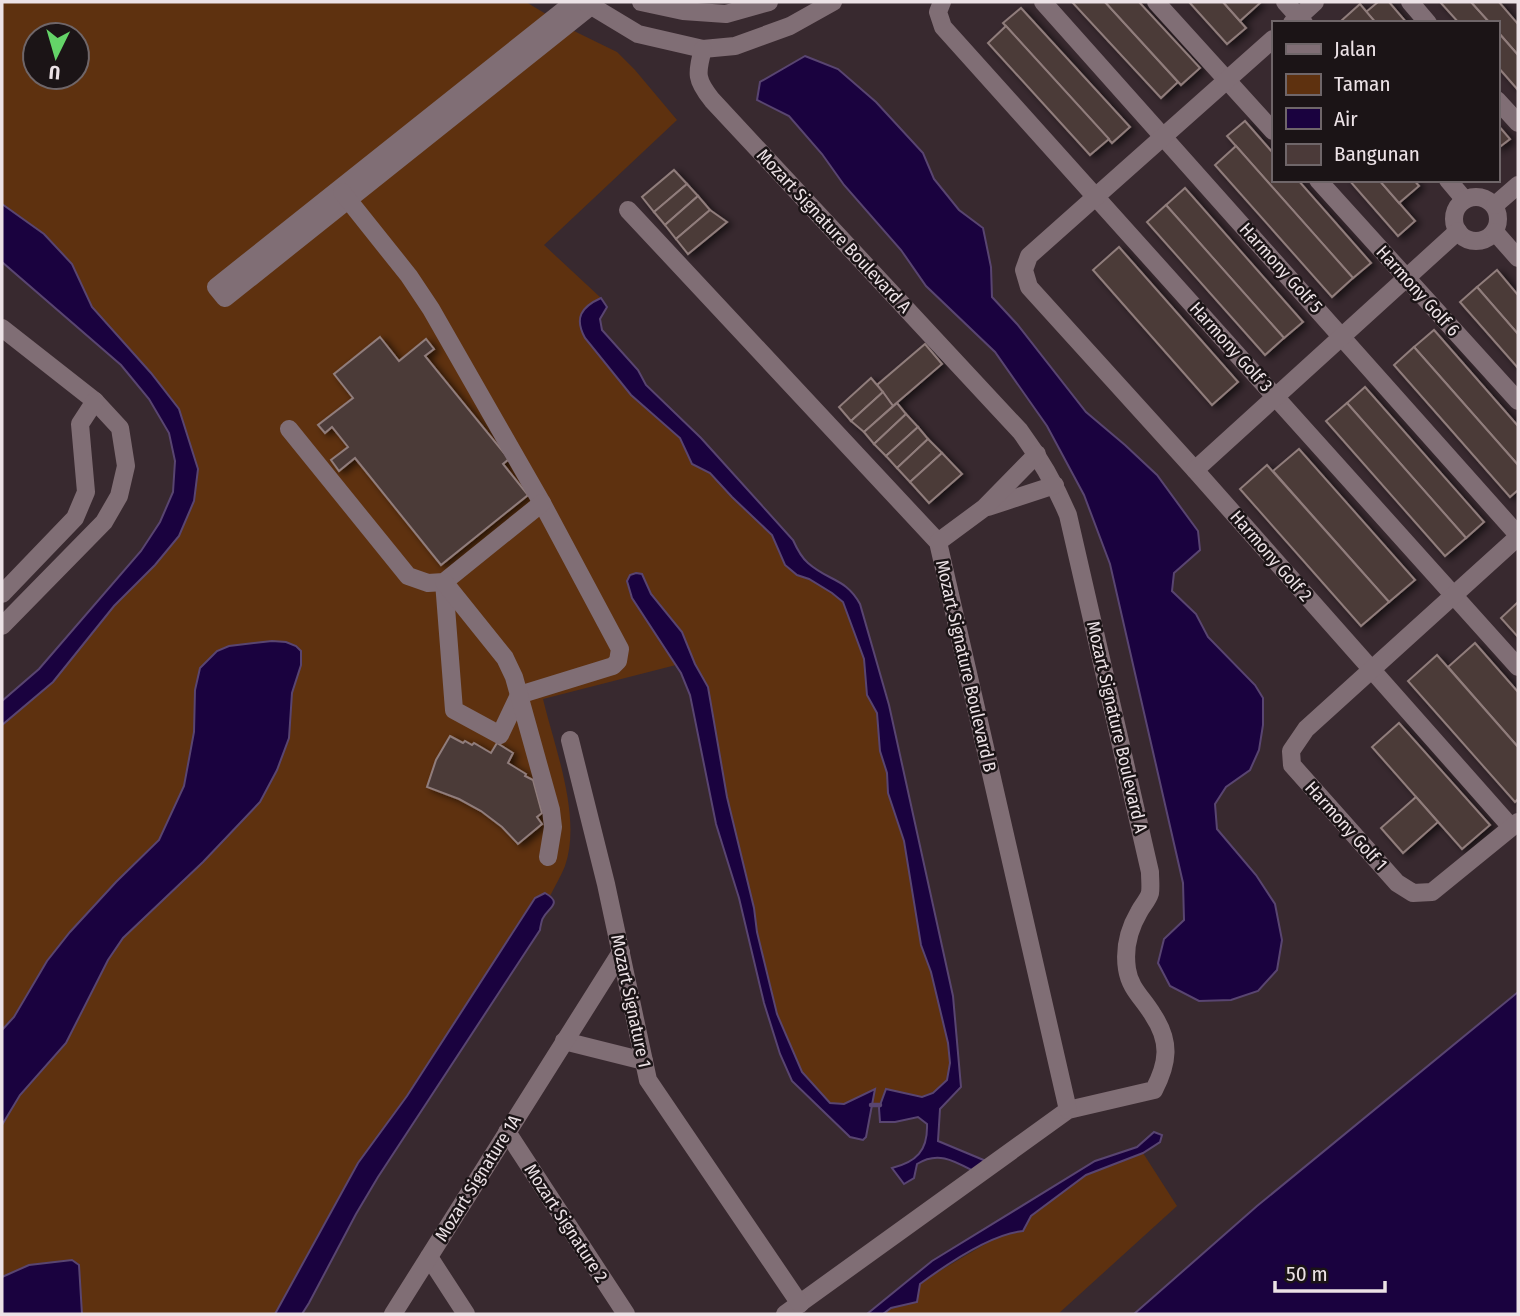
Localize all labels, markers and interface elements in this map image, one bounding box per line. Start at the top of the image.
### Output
north arrow [21,21,91,91]
legend [1272,21,1499,182]
text: Jalan [1334,36,1377,62]
text: U [48,60,61,84]
text: Taman [1334,71,1390,97]
text: Air [1334,106,1358,132]
text: Bangunan [1334,141,1420,167]
street label: Mozart Signature Boulevard A [752,144,916,318]
street label: Harmony Golf 5 [1235,218,1327,318]
street label: Harmony Golf 6 [1372,241,1464,341]
street label: Harmony Golf 3 [1185,298,1277,396]
street label: Harmony Golf 2 [1226,506,1316,606]
street label: Mozart Signature Boulevard B [931,558,1001,774]
street label: Mozart Signature Boulevard A [1082,619,1152,836]
street label: Harmony Golf 1 [1300,777,1392,875]
street label: Mozart Signature 1 [606,932,656,1070]
street label: Mozart Signature 1A [430,1110,526,1245]
street label: Mozart Signature 2 [520,1160,612,1286]
scale bar [1275,1250,1385,1294]
text: 50 m [1286,1261,1328,1287]

